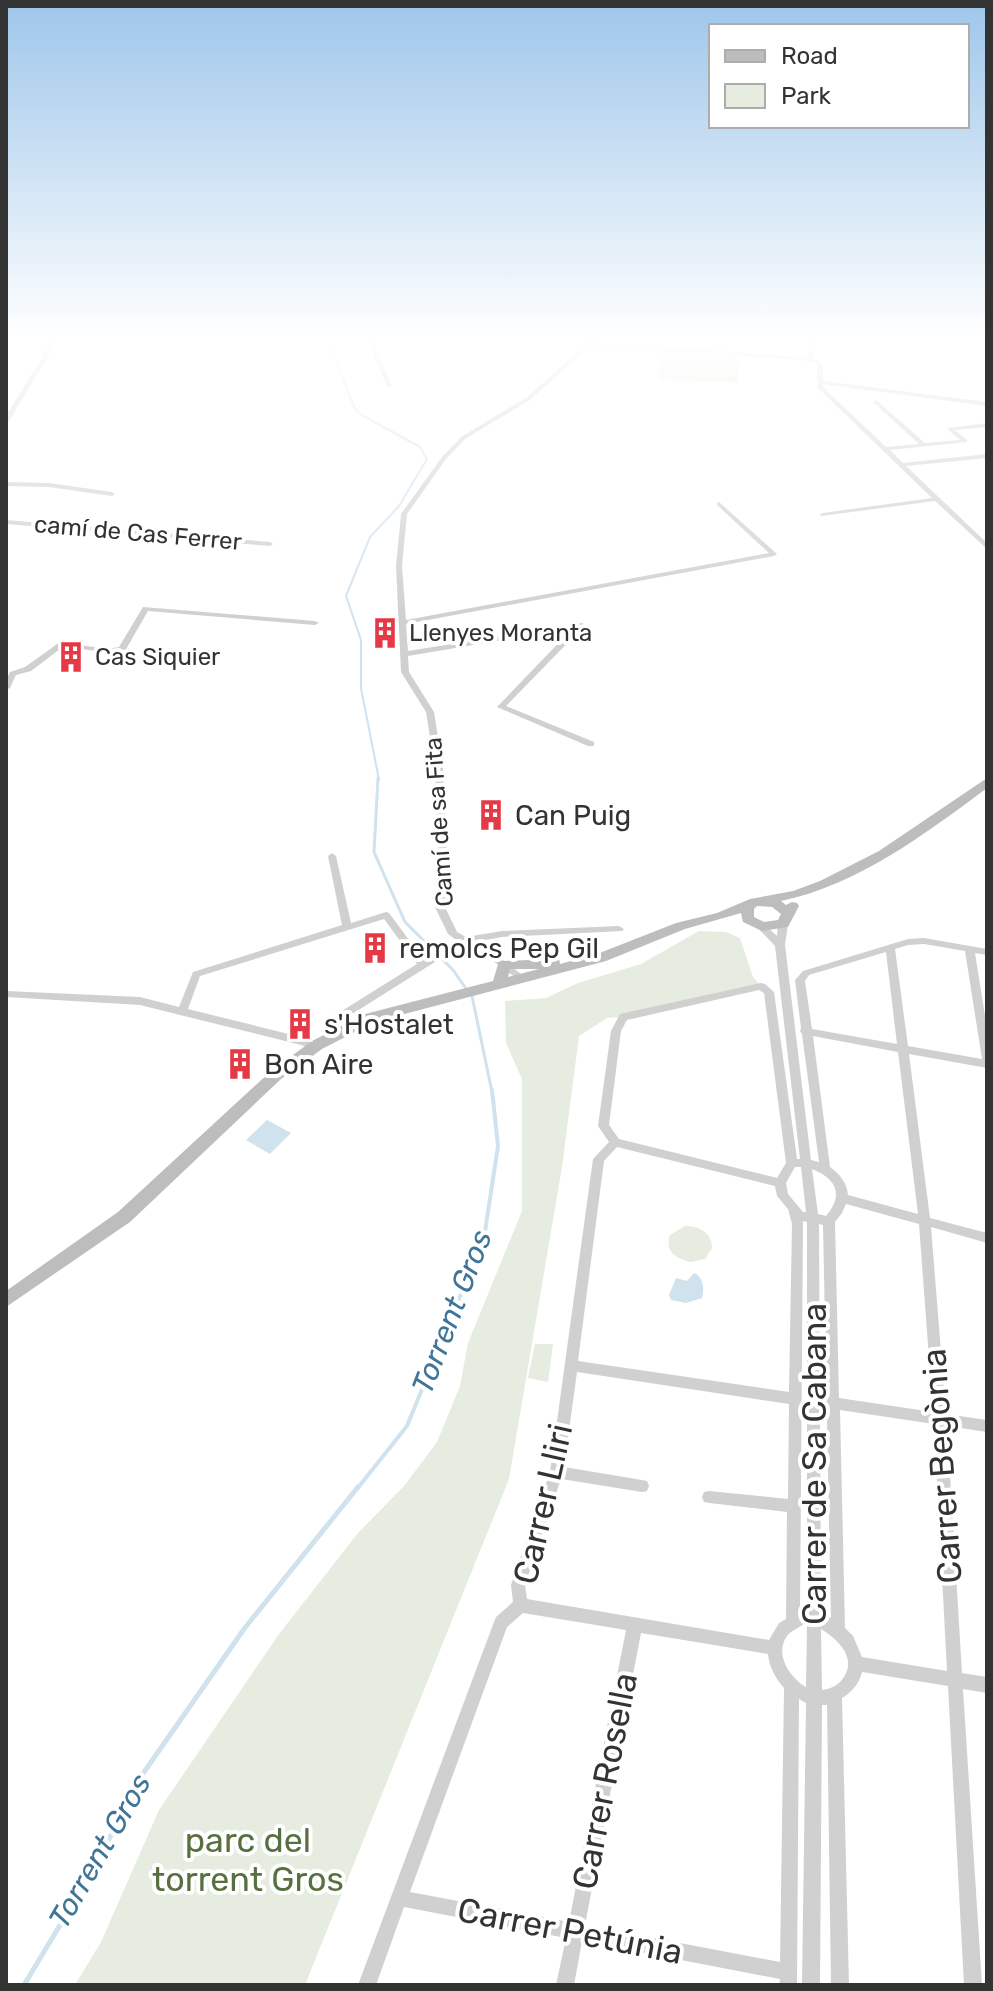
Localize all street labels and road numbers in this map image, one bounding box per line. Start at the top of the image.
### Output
street label: camí de Cas Ferrer [33,510,243,556]
street label: Camí de sa Fita [419,736,459,908]
street label: Carrer de Sa Cabana [794,1303,835,1625]
street label: Carrer Begònia [913,1347,971,1585]
street label: Carrer Lliri [505,1420,581,1588]
street label: Carrer Rosella [564,1669,646,1893]
street label: Carrer Petúnia [454,1889,686,1973]

